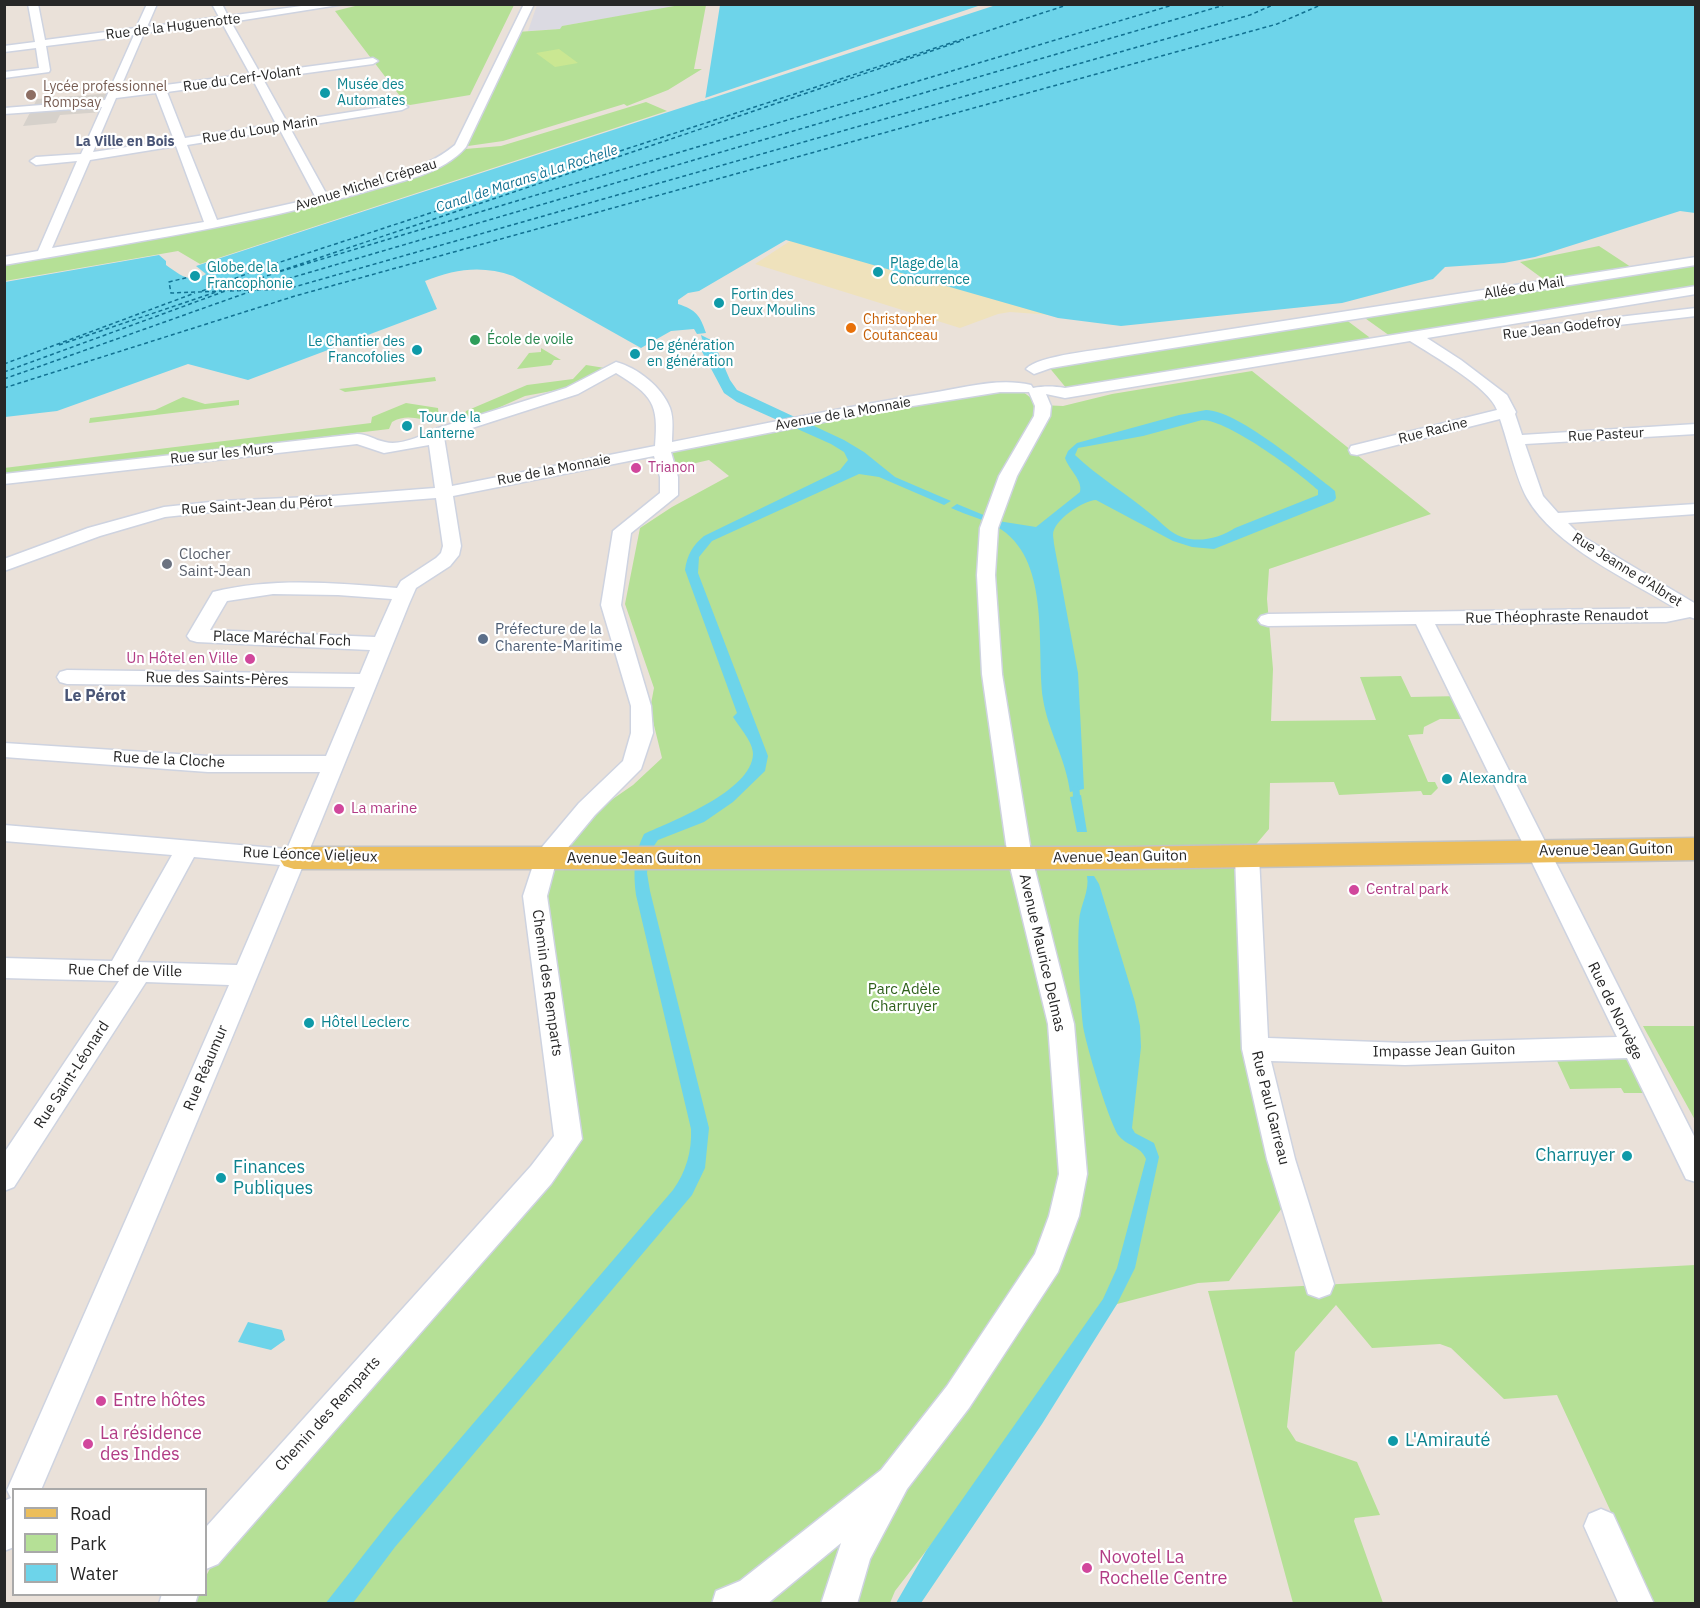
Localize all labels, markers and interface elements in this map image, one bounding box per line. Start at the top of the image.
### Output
street label: Rue de la Huguenotte [105,10,241,44]
street label: Rue du Cerf-Volant [182,62,302,96]
place label: Musée des Automates [337,77,406,110]
place label: Lycée professionnel Rompsay [43,79,167,112]
marker: Musée des Automates [318,86,332,100]
marker: Lycée professionnel Rompsay [24,88,38,102]
street label: Rue du Loup Marin [201,113,319,147]
district label: La Ville en Bois [75,134,175,150]
water label: Canal de Marans à La Rochelle [434,142,620,216]
street label: Avenue Michel Crépeau [293,155,439,215]
place label: Plage de la Concurrence [890,256,970,288]
place label: Globe de la Francophonie [207,260,293,292]
marker: Plage de la Concurrence [871,265,885,279]
marker: Globe de la Francophonie [188,269,202,283]
street label: Allée du Mail [1483,273,1565,303]
place label: Fortin des Deux Moulins [731,287,816,320]
marker: Fortin des Deux Moulins [712,296,726,310]
place label: Christopher Coutanceau [863,312,938,344]
street label: Rue Jean Godefroy [1502,312,1622,344]
marker: Christopher Coutanceau [844,321,858,335]
place label: École de voile [487,332,573,348]
marker: École de voile [468,333,482,347]
place label: Le Chantier des Francofolies [308,334,405,366]
place label: De génération en génération [647,338,735,370]
marker: Le Chantier des Francofolies [410,343,424,357]
marker: De génération en génération [628,347,642,361]
street label: Avenue de la Monnaie [774,394,912,434]
place label: Tour de la Lanterne [419,410,481,442]
street label: Rue Racine [1397,414,1469,448]
marker: Tour de la Lanterne [400,419,414,433]
street label: Rue Pasteur [1568,425,1644,445]
street label: Rue sur les Murs [169,440,275,468]
street label: Rue de la Monnaie [496,451,612,489]
place label: Trianon [648,460,695,476]
marker: Trianon [629,461,643,475]
street label: Rue Saint-Jean du Pérot [181,494,333,518]
street label: Rue Jeanne d'Albret [1569,529,1685,611]
place label: Clocher Saint-Jean [179,546,251,581]
marker: Clocher Saint-Jean [160,557,174,571]
street label: Rue Théophraste Renaudot [1465,606,1649,628]
place label: Préfecture de la Charente-Maritime [495,621,622,656]
street label: Place Maréchal Foch [213,628,351,650]
marker: Préfecture de la Charente-Maritime [476,632,490,646]
place label: Un Hôtel en Ville [126,650,238,668]
marker: Un Hôtel en Ville [243,652,257,666]
street label: Rue des Saints-Pères [145,669,289,689]
district label: Le Pérot [64,686,126,706]
street label: Rue de la Cloche [113,748,225,772]
place label: Alexandra [1459,770,1527,788]
marker: Alexandra [1440,772,1454,786]
place label: La marine [351,800,417,818]
marker: La marine [332,802,346,816]
street label: Avenue Jean Guiton [1539,840,1673,860]
street label: Rue Léonce Vieljeux [242,844,378,866]
street label: Avenue Jean Guiton [1053,847,1187,867]
street label: Avenue Jean Guiton [567,850,701,868]
street label: Avenue Maurice Delmas [1015,872,1069,1034]
place label: Central park [1366,881,1449,899]
marker: Central park [1347,883,1361,897]
street label: Chemin des Remparts [528,908,566,1058]
street label: Rue de Norvège [1584,959,1646,1063]
street label: Rue Chef de Ville [68,961,182,981]
park label: Parc Adèle Charruyer [868,981,940,1016]
place label: Hôtel Leclerc [321,1014,409,1032]
marker: Hôtel Leclerc [302,1016,316,1030]
street label: Rue Saint-Léonard [31,1018,113,1132]
street label: Rue Réaumur [180,1023,232,1113]
street label: Impasse Jean Guiton [1372,1041,1516,1061]
street label: Rue Paul Garreau [1247,1049,1293,1167]
place label: Charruyer [1535,1145,1615,1167]
marker: Charruyer [1620,1149,1634,1163]
place label: Finances Publiques [233,1157,313,1200]
marker: Finances Publiques [214,1171,228,1185]
street label: Chemin des Remparts [272,1353,384,1475]
place label: Entre hôtes [113,1390,206,1412]
marker: Entre hôtes [94,1394,108,1408]
place label: La résidence des Indes [100,1423,202,1466]
place label: L'Amirauté [1405,1430,1490,1452]
marker: L'Amirauté [1386,1434,1400,1448]
marker: La résidence des Indes [81,1437,95,1451]
legend [12,1488,207,1596]
text: Road [70,1502,111,1525]
text: Park [70,1532,106,1555]
place label: Novotel La Rochelle Centre [1099,1547,1227,1590]
marker: Novotel La Rochelle Centre [1080,1561,1094,1575]
text: Water [70,1562,118,1585]

